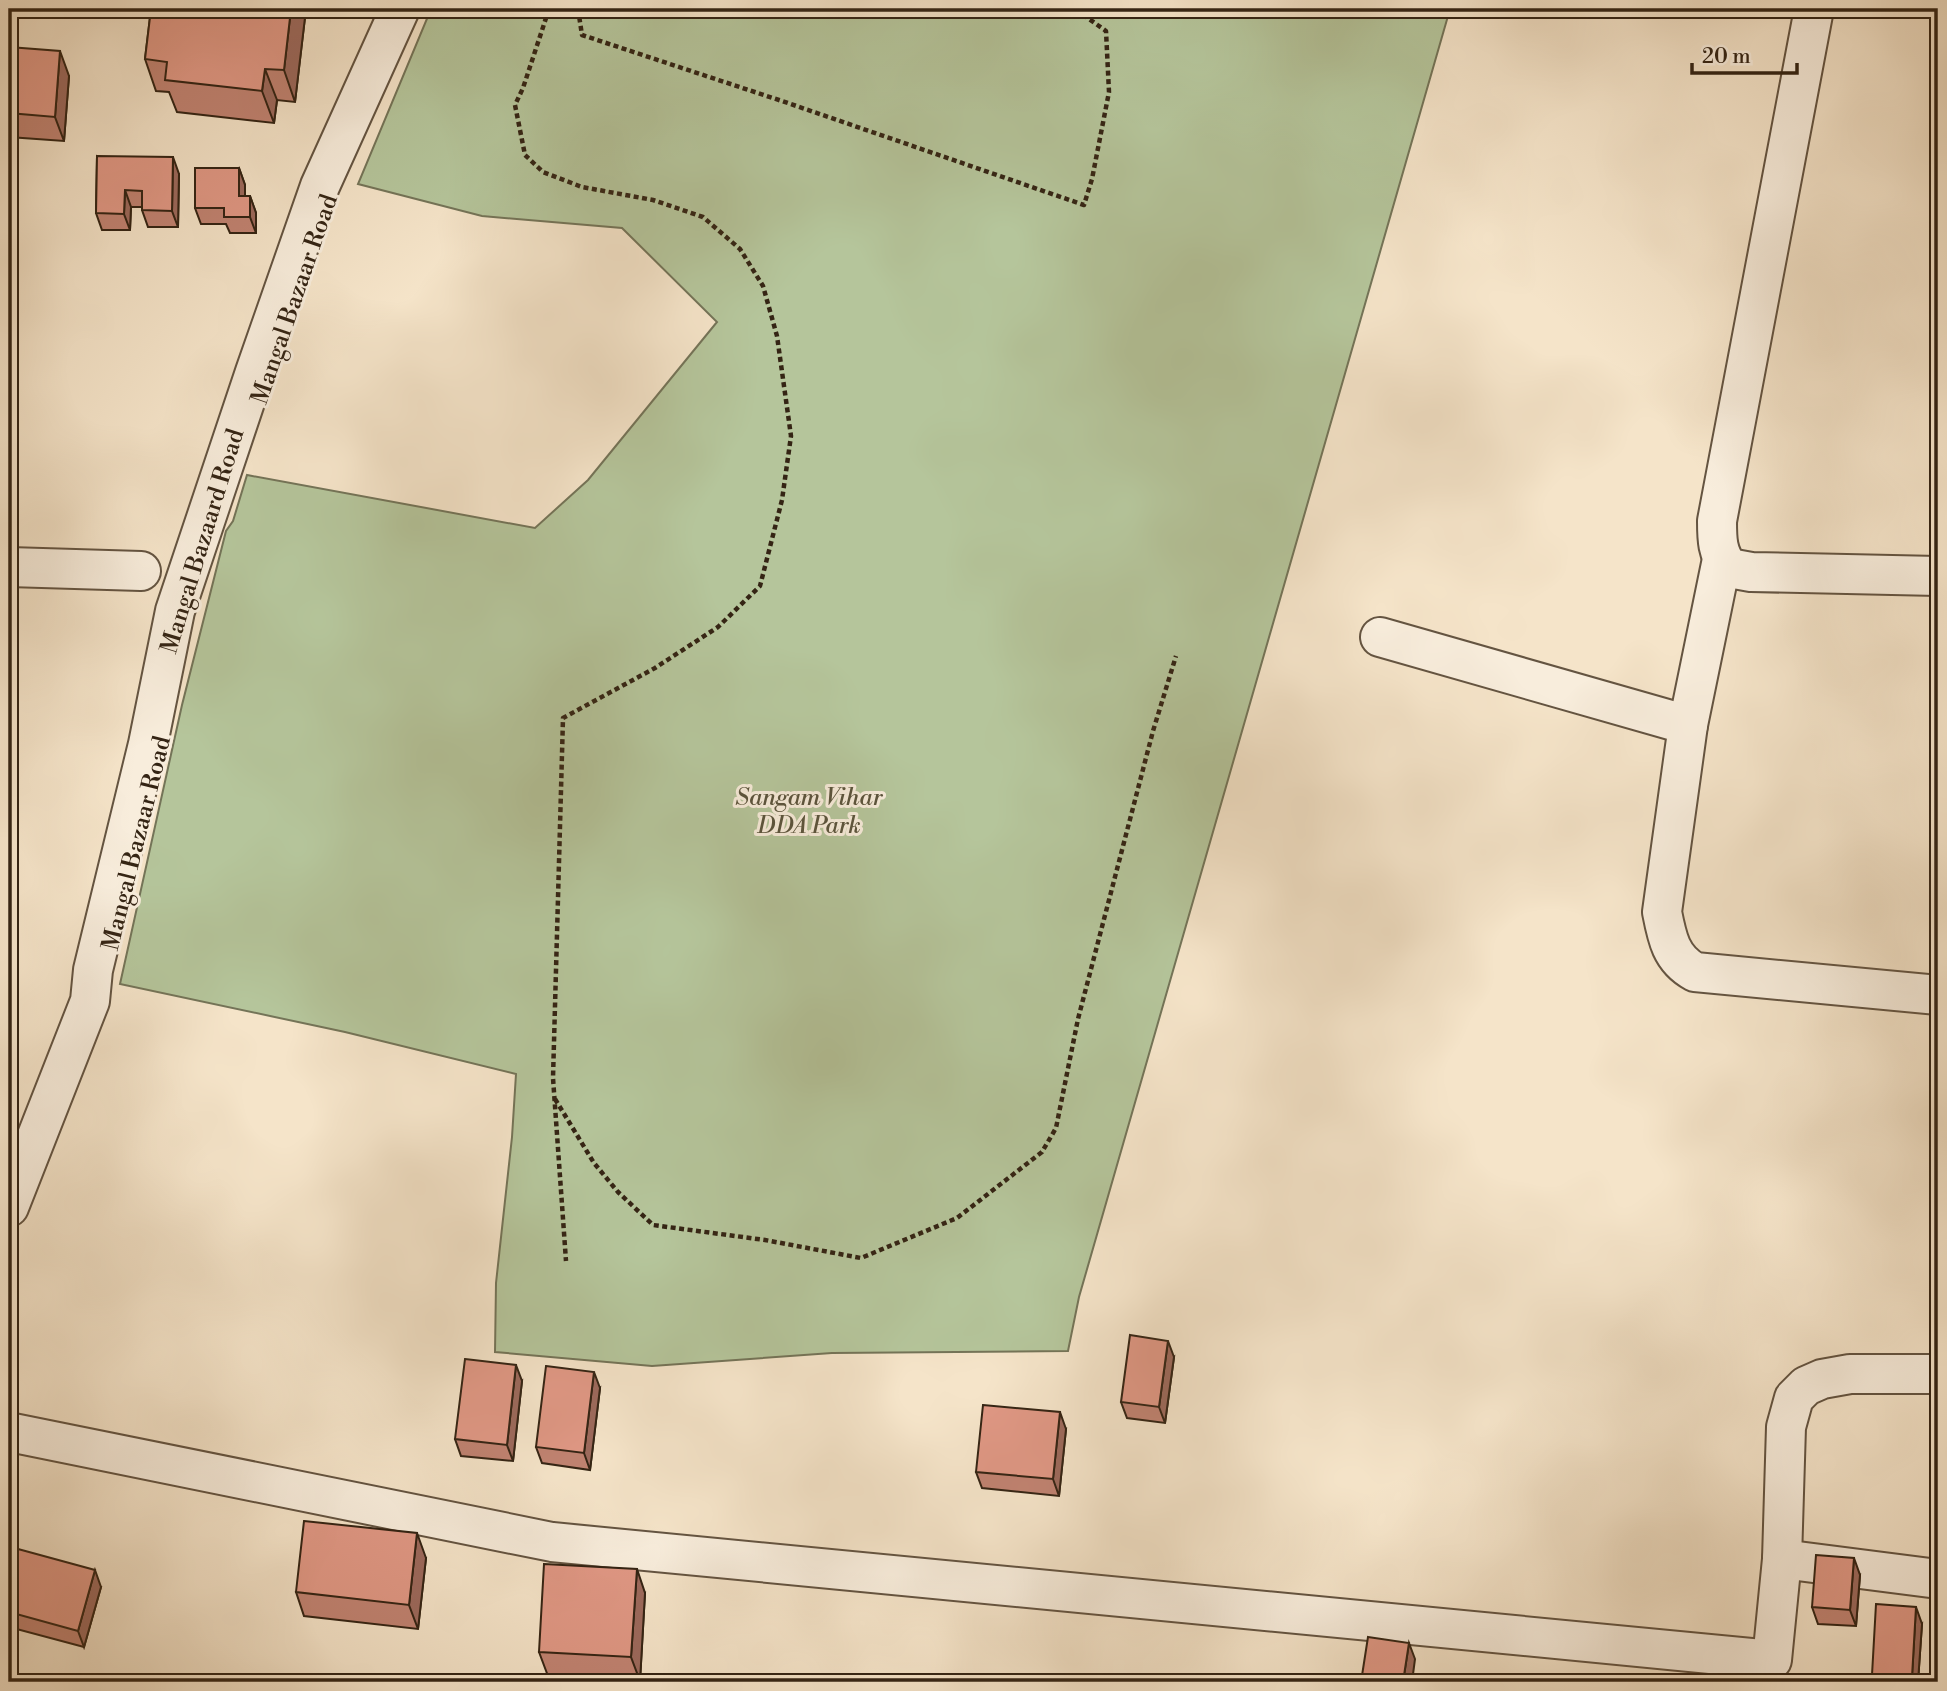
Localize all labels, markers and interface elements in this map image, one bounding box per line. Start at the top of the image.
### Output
scale bar [1692,32,1797,76]
text: 20 m [1702,44,1751,70]
street label: Mangal Bazaar Road [245,190,345,408]
street label: Mangal Bazaard Road [154,425,252,657]
street label: Mangal Bazaar Road [96,732,178,954]
park label: Sangam Vihar DDA Park [735,783,884,841]

